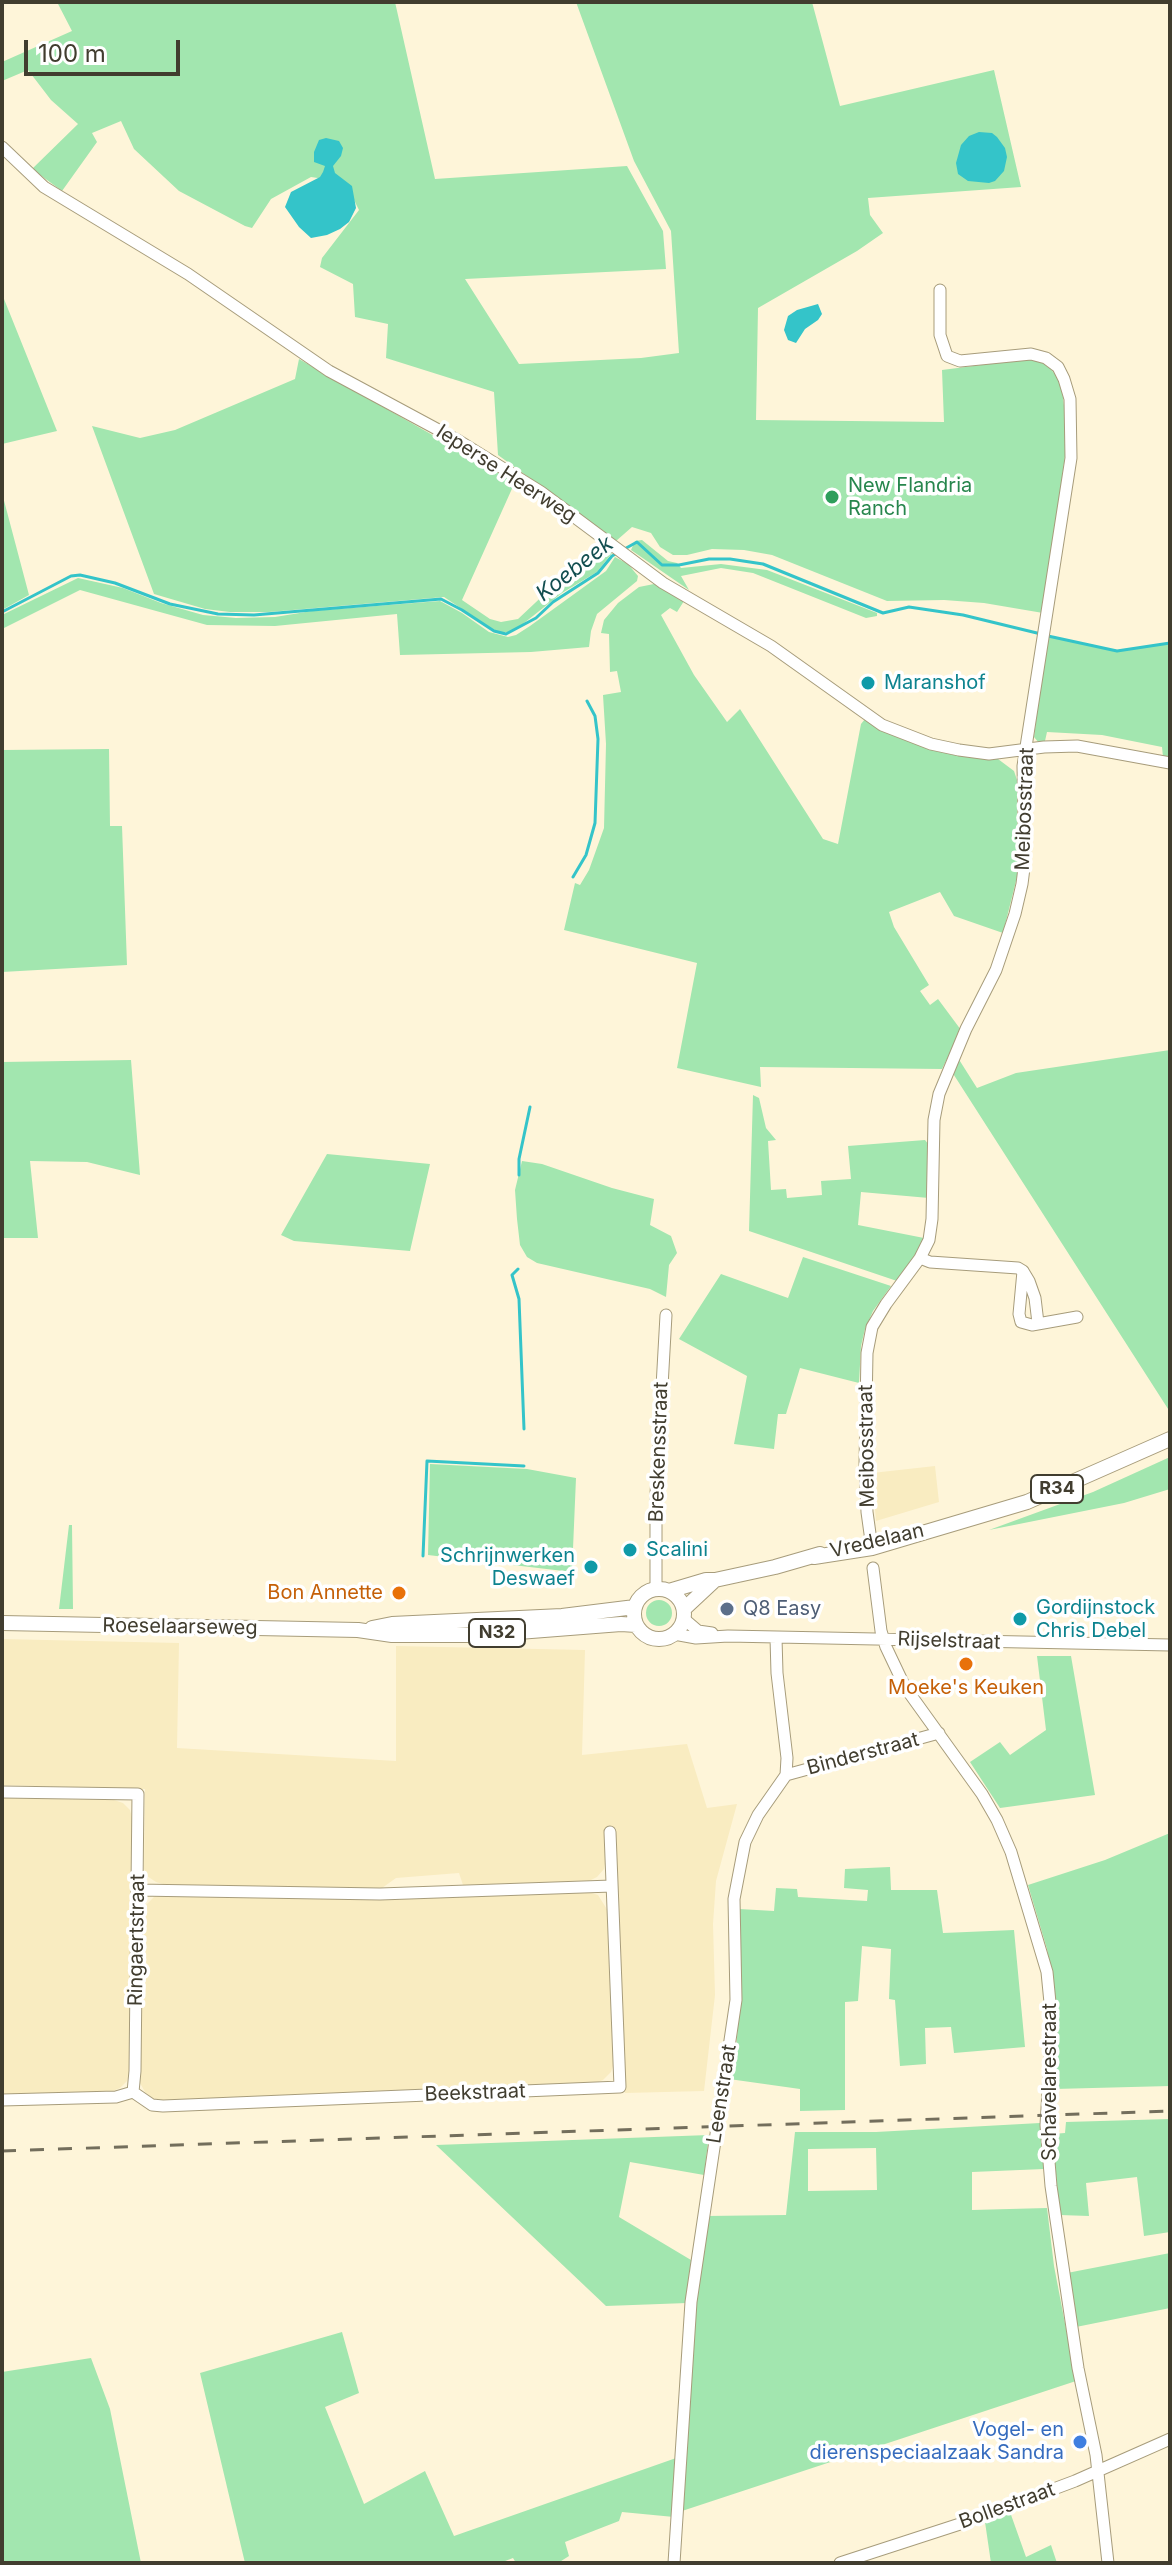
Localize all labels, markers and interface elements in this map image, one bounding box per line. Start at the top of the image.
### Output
scale bar [28,24,184,74]
text: 100 m [38,39,106,68]
street label: Ieperse Heerweg [431,420,581,528]
place label: New Flandria Ranch [848,474,972,521]
marker: New Flandria Ranch [823,488,841,506]
water label: Koebeek [531,531,619,607]
place label: Maranshof [884,671,986,695]
marker: Maranshof [859,674,877,692]
street label: Meibosstraat [1011,747,1039,871]
street label: Breskensstraat [645,1381,673,1523]
street label: Meibosstraat [854,1384,880,1508]
road number: R34 [1031,1475,1083,1503]
street label: Vredelaan [828,1519,926,1563]
place label: Scalini [646,1538,708,1562]
marker: Scalini [621,1541,639,1559]
place label: Schrijnwerken Deswaef [440,1544,575,1591]
marker: Schrijnwerken Deswaef [582,1558,600,1576]
place label: Bon Annette [267,1581,383,1605]
marker: Bon Annette [390,1584,408,1602]
place label: Gordijnstock Chris Debel [1036,1596,1155,1643]
place label: Q8 Easy [743,1597,821,1621]
marker: Q8 Easy [718,1600,736,1618]
marker: Gordijnstock Chris Debel [1011,1610,1029,1628]
street label: Roeselaarseweg [102,1614,258,1640]
road number: N32 [469,1619,525,1647]
street label: Rijselstraat [897,1627,1001,1655]
marker: Moeke's Keuken [957,1655,975,1673]
place label: Moeke's Keuken [888,1676,1044,1700]
street label: Binderstraat [804,1728,922,1780]
street label: Ringaertstraat [124,1874,150,2006]
street label: Schavelarestraat [1038,2003,1062,2161]
street label: Leenstraat [702,2043,742,2145]
street label: Beekstraat [424,2079,526,2107]
place label: Vogel- en dierenspeciaalzaak Sandra [810,2418,1064,2465]
marker: Vogel- en dierenspeciaalzaak Sandra [1071,2433,1089,2451]
street label: Bollestraat [956,2478,1058,2534]

